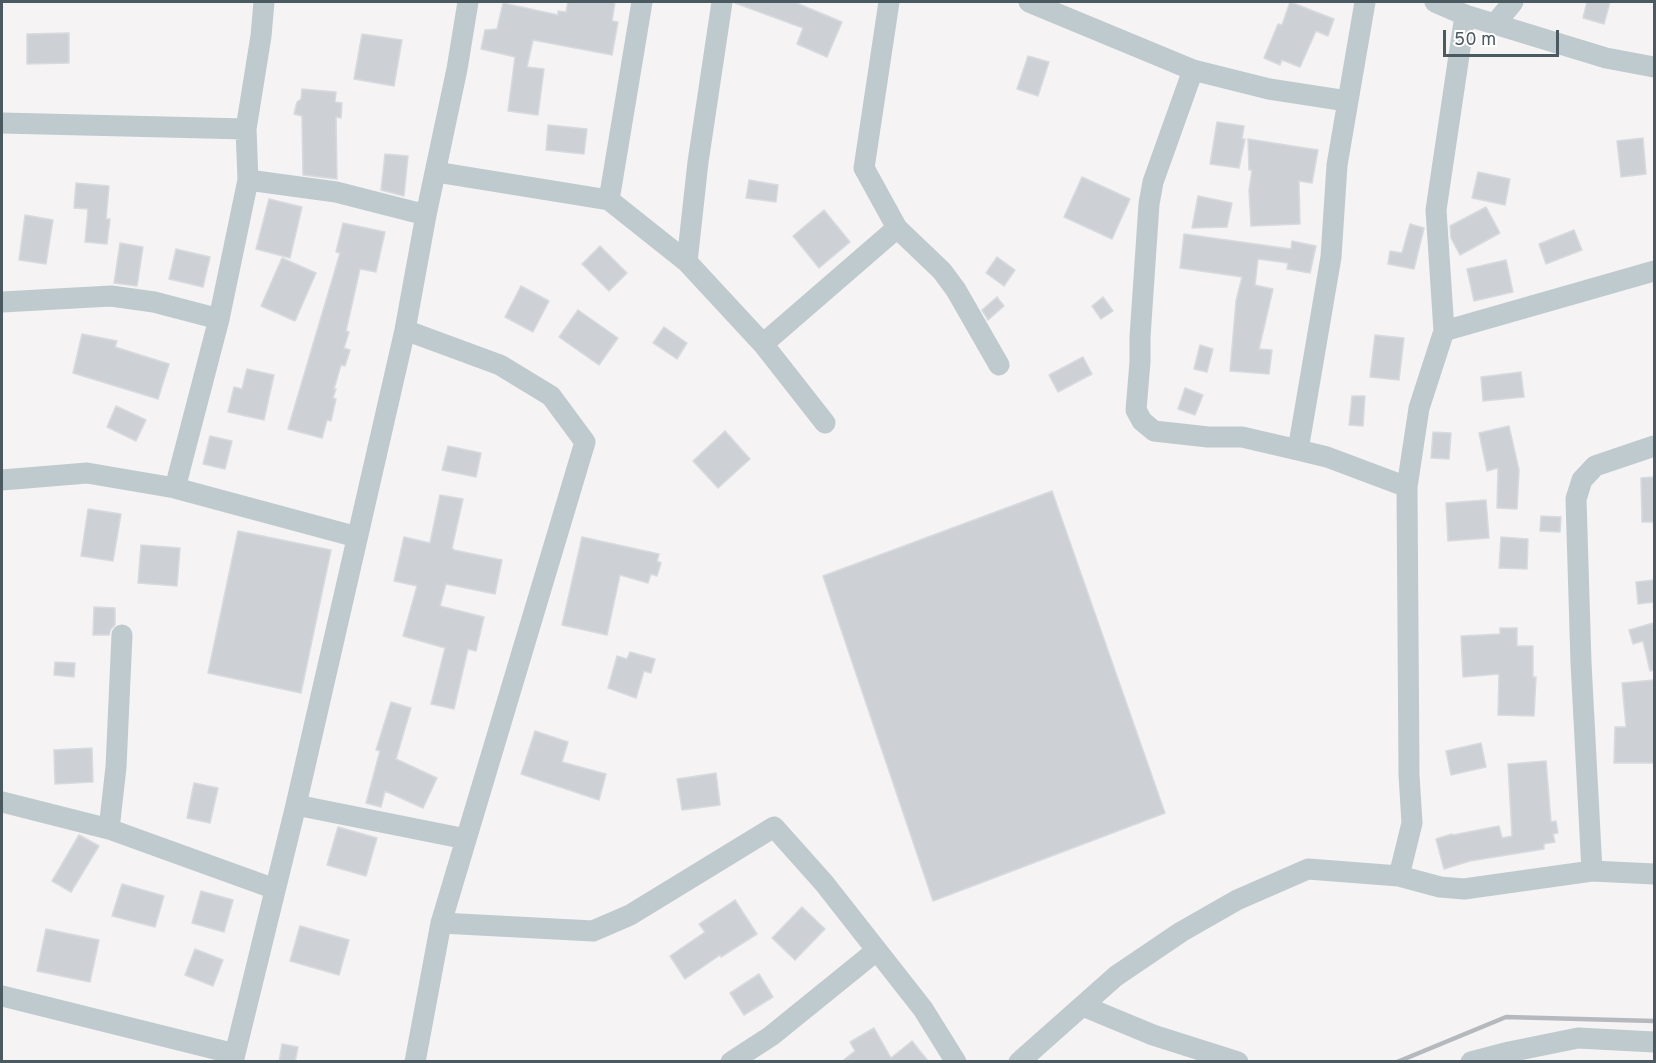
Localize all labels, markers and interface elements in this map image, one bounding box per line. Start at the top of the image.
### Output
scale bar [1446,18,1562,56]
text: 50 m [1454,29,1496,52]

